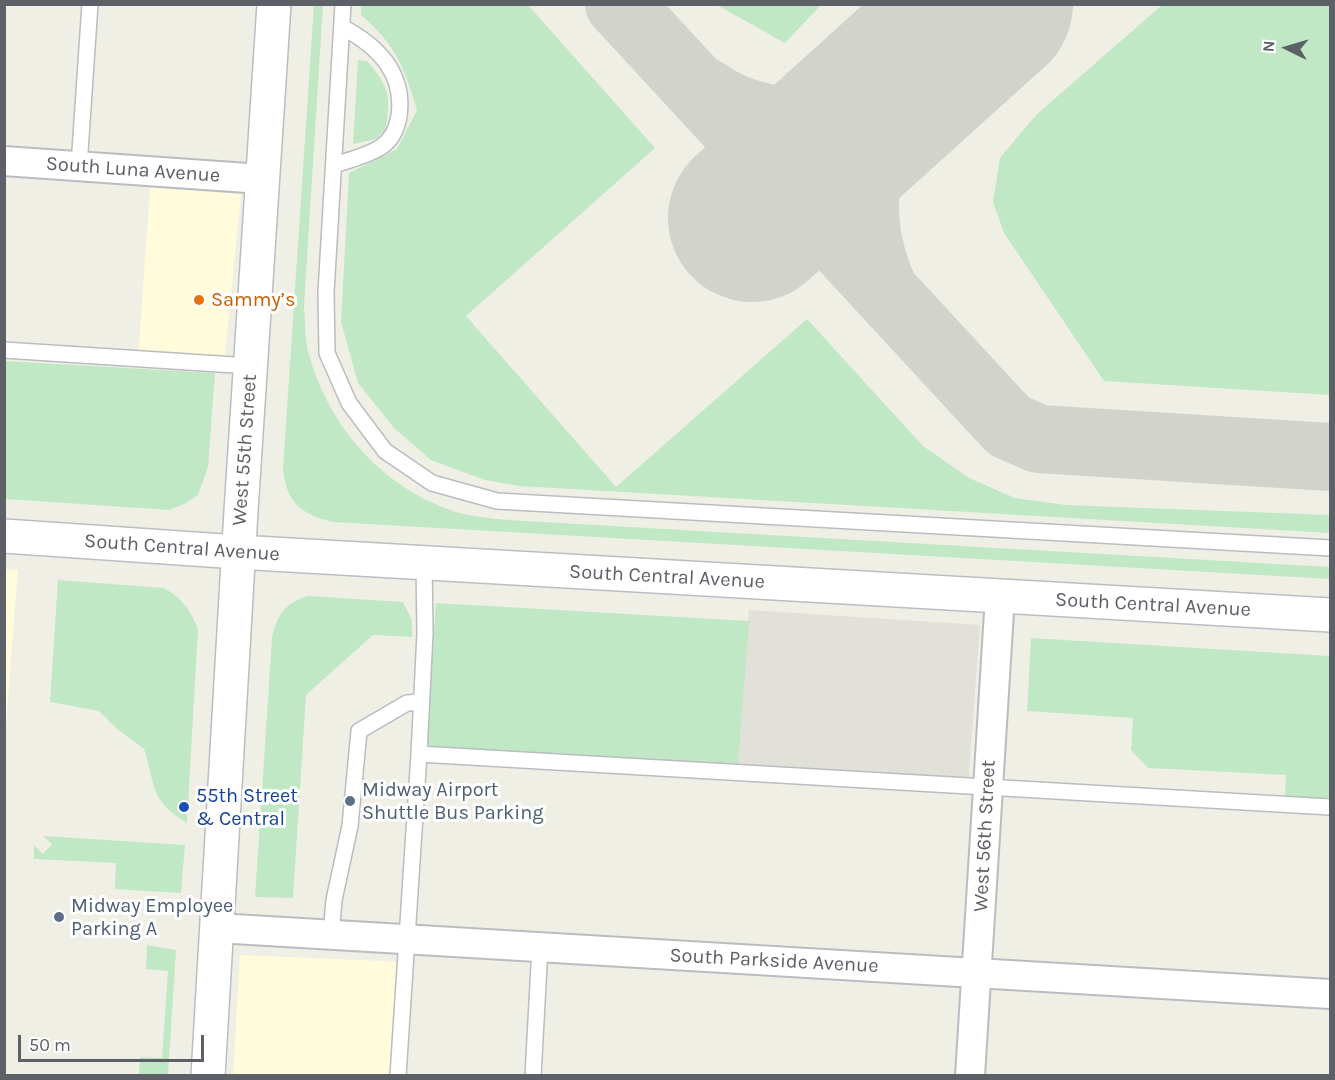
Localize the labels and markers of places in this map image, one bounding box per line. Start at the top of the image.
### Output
place label: Sammy’s [211,288,296,312]
marker: Sammy’s [192,293,206,307]
place label: Midway Airport Shuttle Bus Parking [362,778,544,825]
place label: 55th Street & Central [196,784,298,831]
marker: Midway Airport Shuttle Bus Parking [343,794,357,808]
marker: 55th Street & Central [177,800,191,814]
place label: Midway Employee Parking A [71,894,233,941]
marker: Midway Employee Parking A [52,910,66,924]

